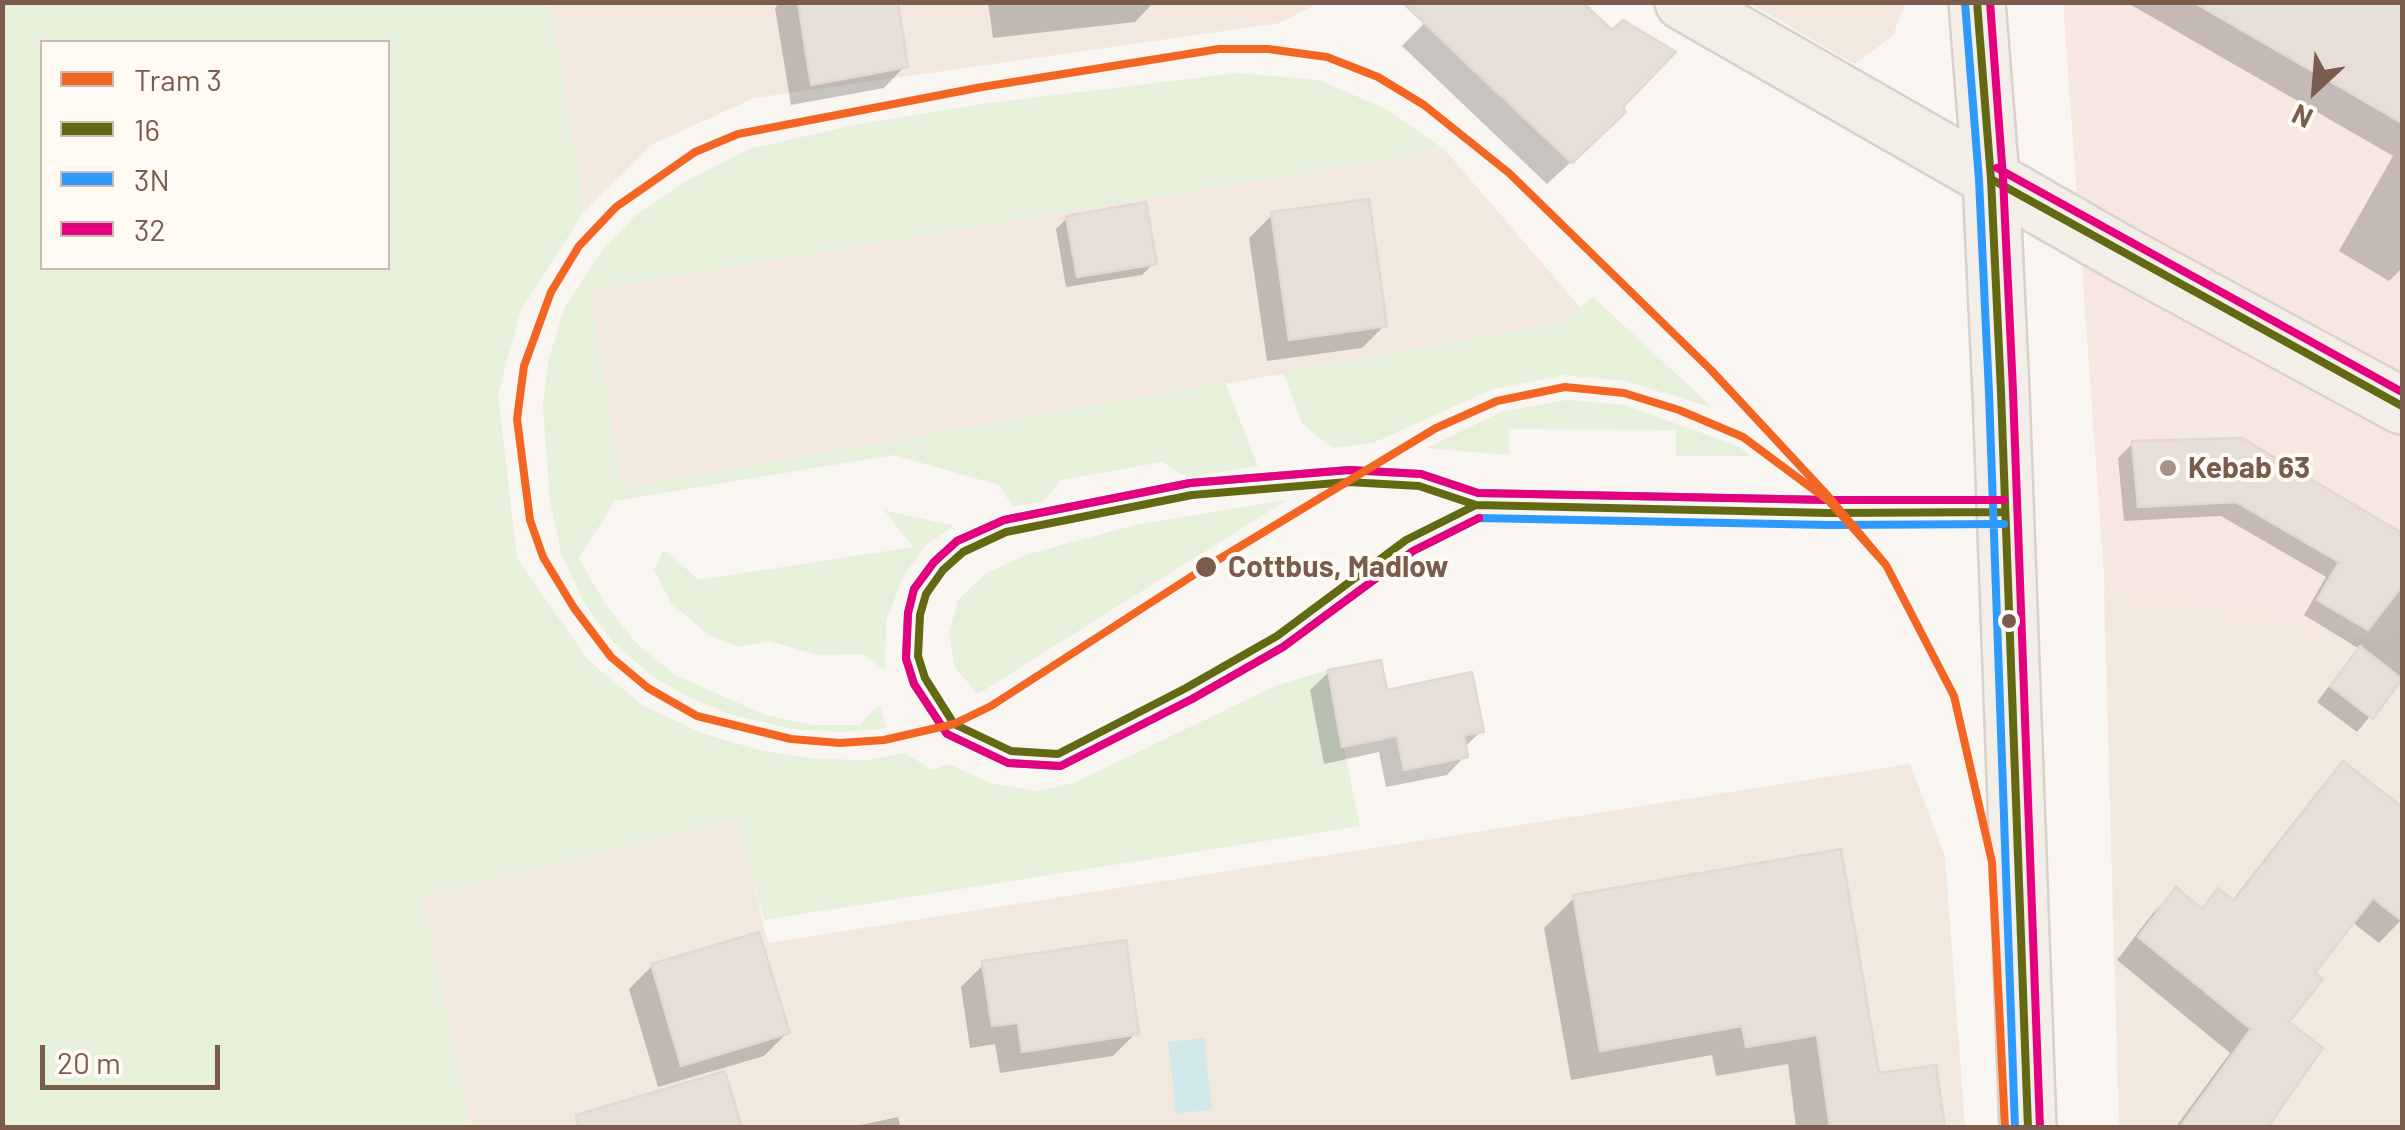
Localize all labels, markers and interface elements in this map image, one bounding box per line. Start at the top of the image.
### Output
legend [40,40,390,270]
north arrow [2265,40,2365,140]
text: Tram 3 [134,61,222,97]
text: N [2286,98,2318,136]
text: 16 [134,111,160,147]
text: 3N [134,161,170,197]
text: 32 [134,211,166,247]
place label: Kebab 63 [2188,450,2310,486]
marker: Kebab 63 [2157,457,2179,479]
place label: Cottbus, Madlow [1228,549,1449,585]
marker: Cottbus, Madlow [1193,554,1219,580]
unlabelled marker [1999,611,2019,631]
scale bar [45,1025,225,1087]
text: 20 m [57,1044,121,1080]

